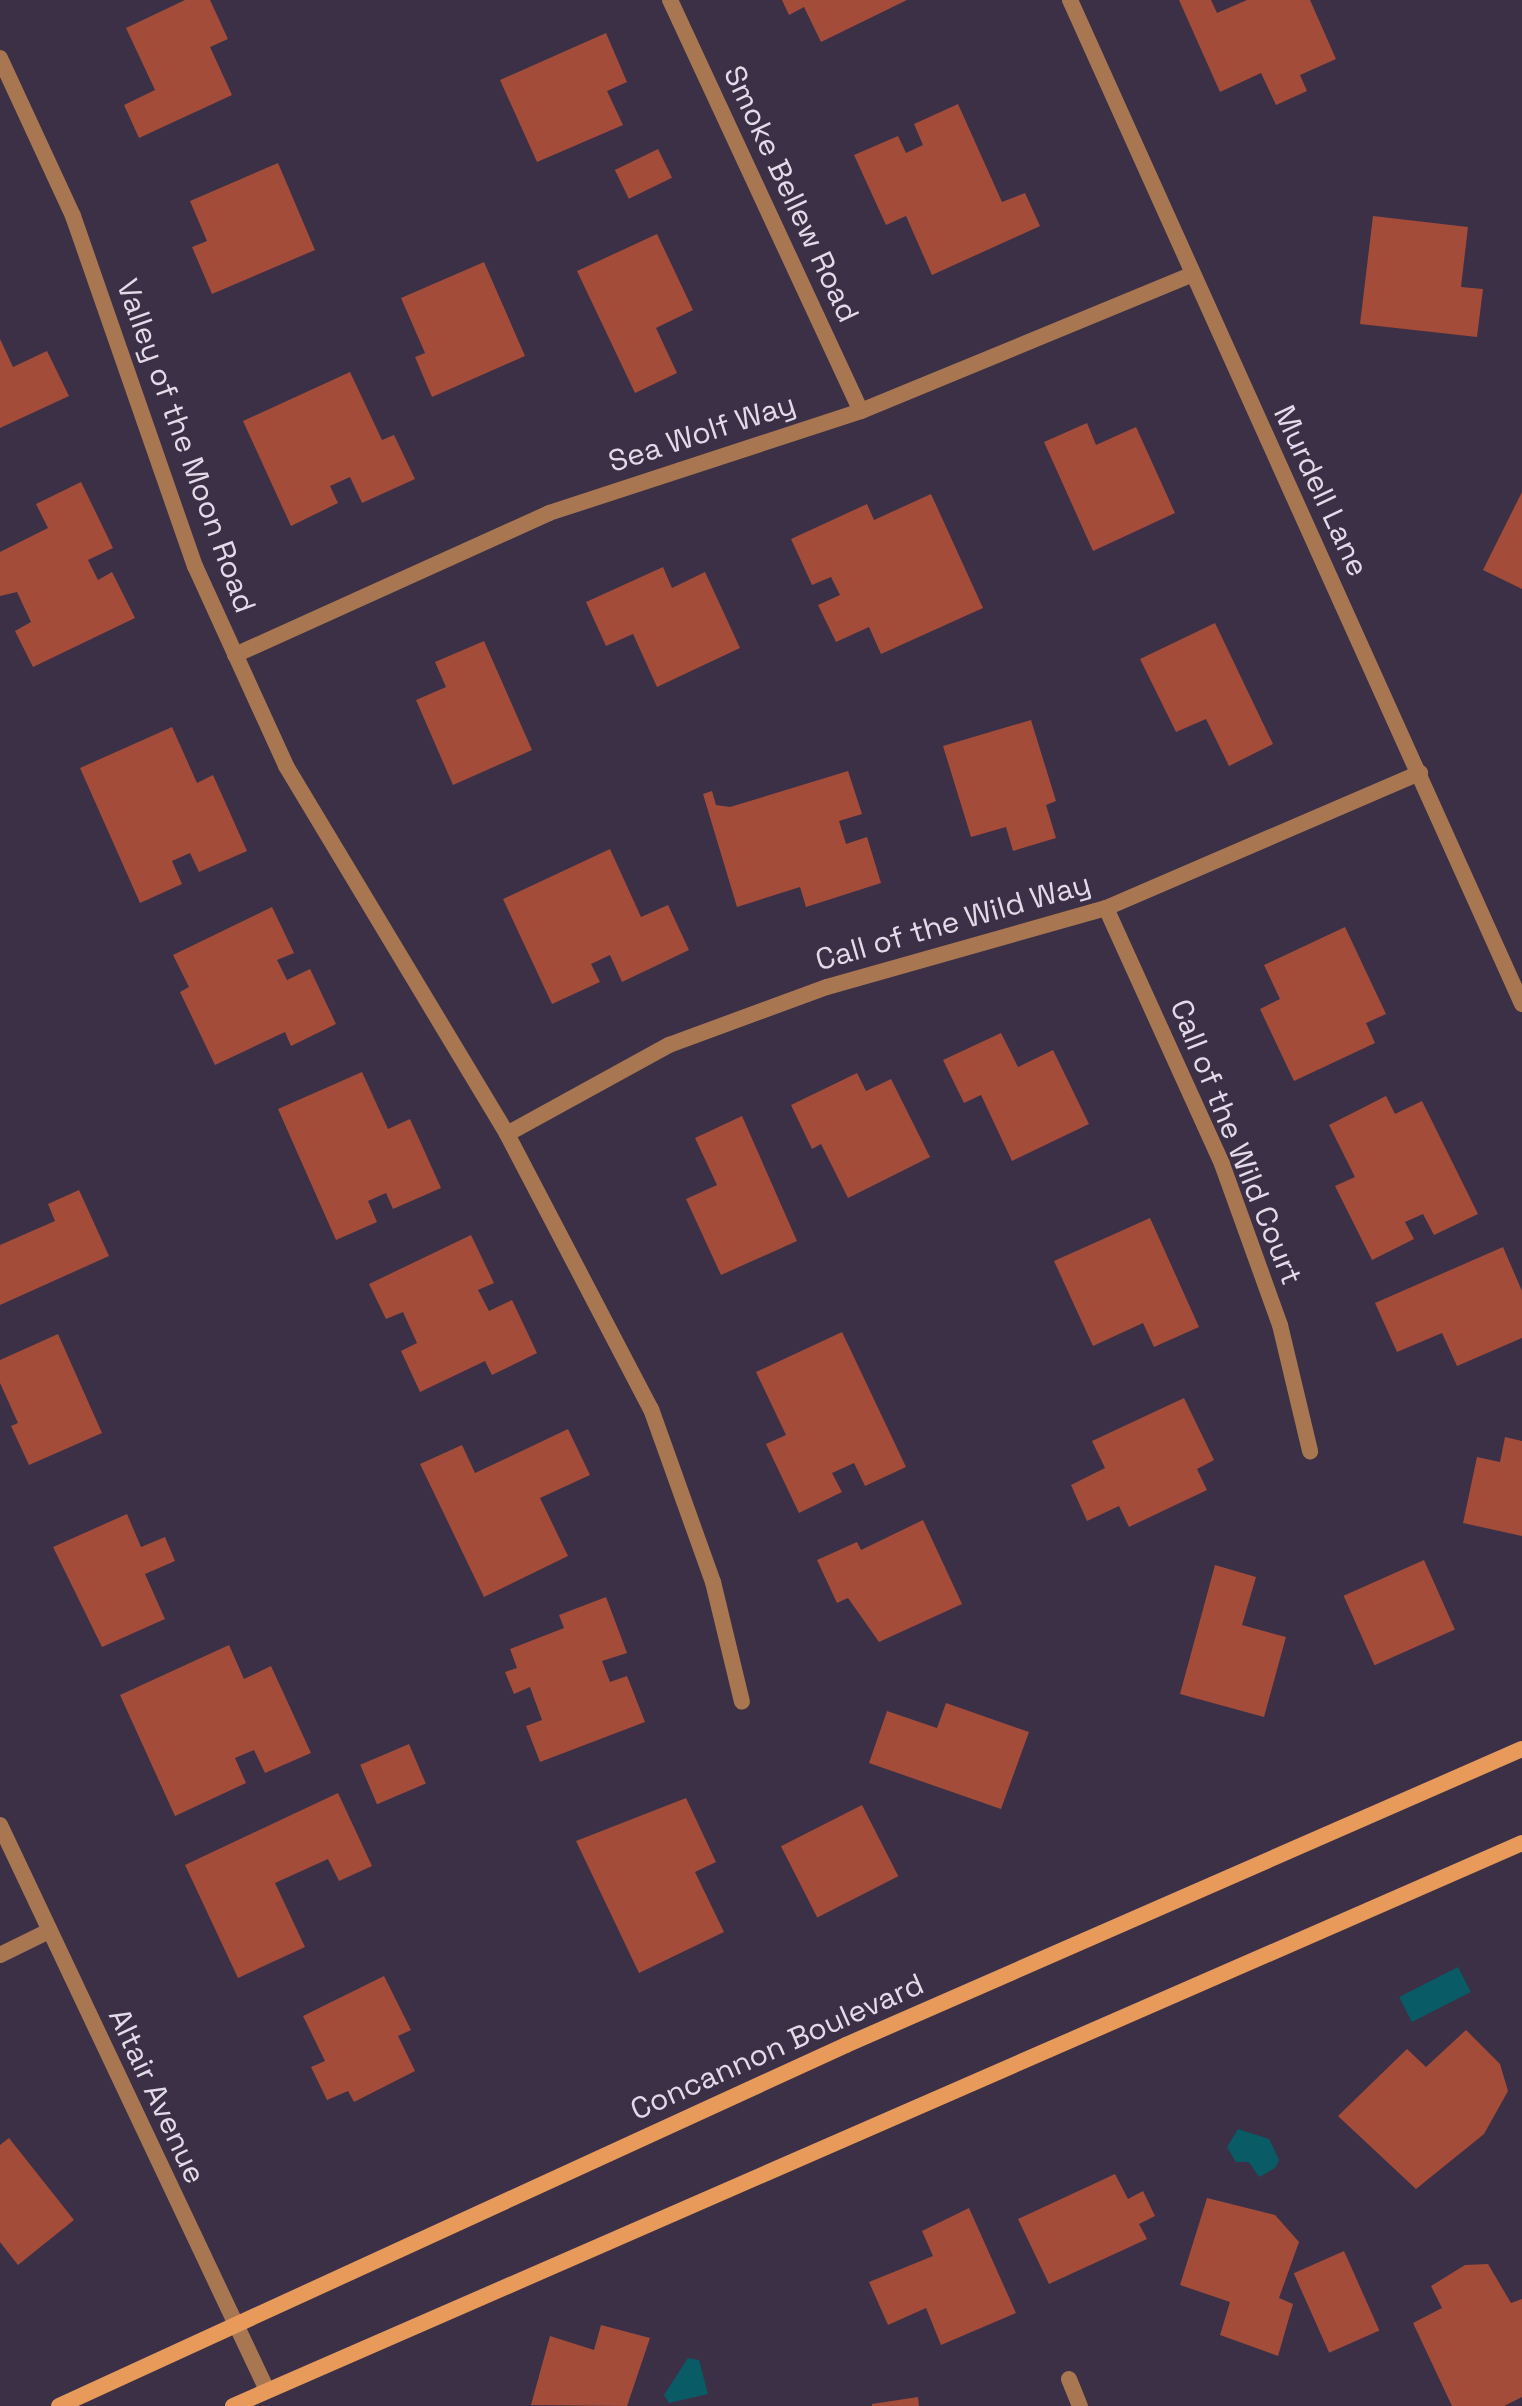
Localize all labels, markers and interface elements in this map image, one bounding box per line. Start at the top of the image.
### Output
street label: Smoke Bellew Road [716,60,866,328]
street label: Valley of the Moon Road [109,274,263,618]
street label: Sea Wolf Way [604,386,800,480]
street label: Murdell Lane [1266,400,1376,582]
street label: Call of the Wild Way [811,865,1095,979]
street label: Call of the Wild Court [1162,994,1310,1290]
street label: Concannon Boulevard [625,1966,929,2128]
street label: Altair Avenue [101,2003,213,2189]

